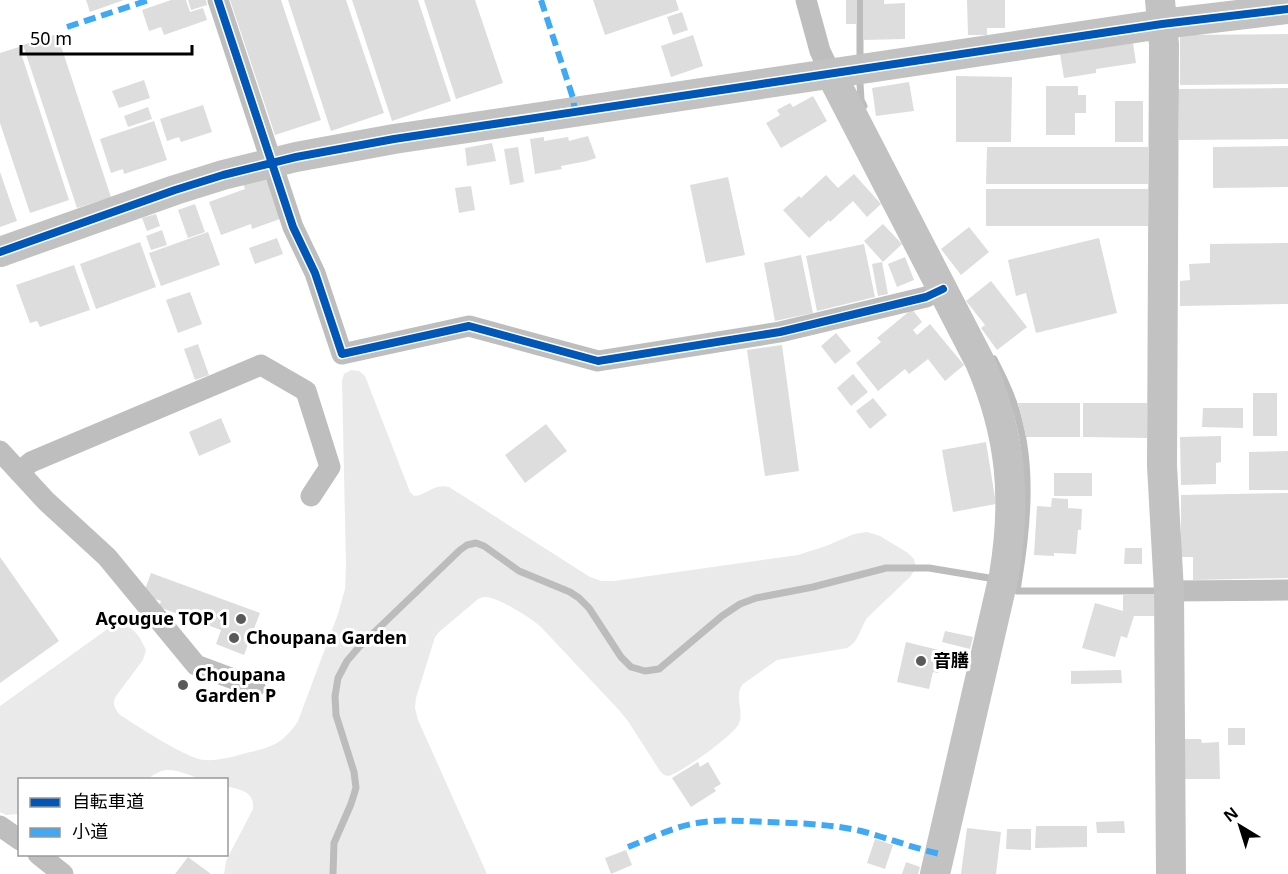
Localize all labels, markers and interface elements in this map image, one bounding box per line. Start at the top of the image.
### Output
scale bar [21,18,192,56]
text: 50 m [30,26,72,50]
place label: Açougue TOP 1 [95,606,229,630]
marker: Açougue TOP 1 [234,612,248,626]
place label: Choupana Garden [246,625,407,649]
marker: Choupana Garden [227,631,241,645]
place label: 音膳 [933,648,969,672]
marker: 音膳 [914,654,928,668]
place label: Choupana Garden P [195,662,286,707]
marker: Choupana Garden P [176,678,190,692]
legend [18,778,228,856]
text: 自転車道 [72,789,144,813]
north arrow [1210,796,1270,856]
text: N [1219,802,1243,827]
text: 小道 [72,819,108,843]

